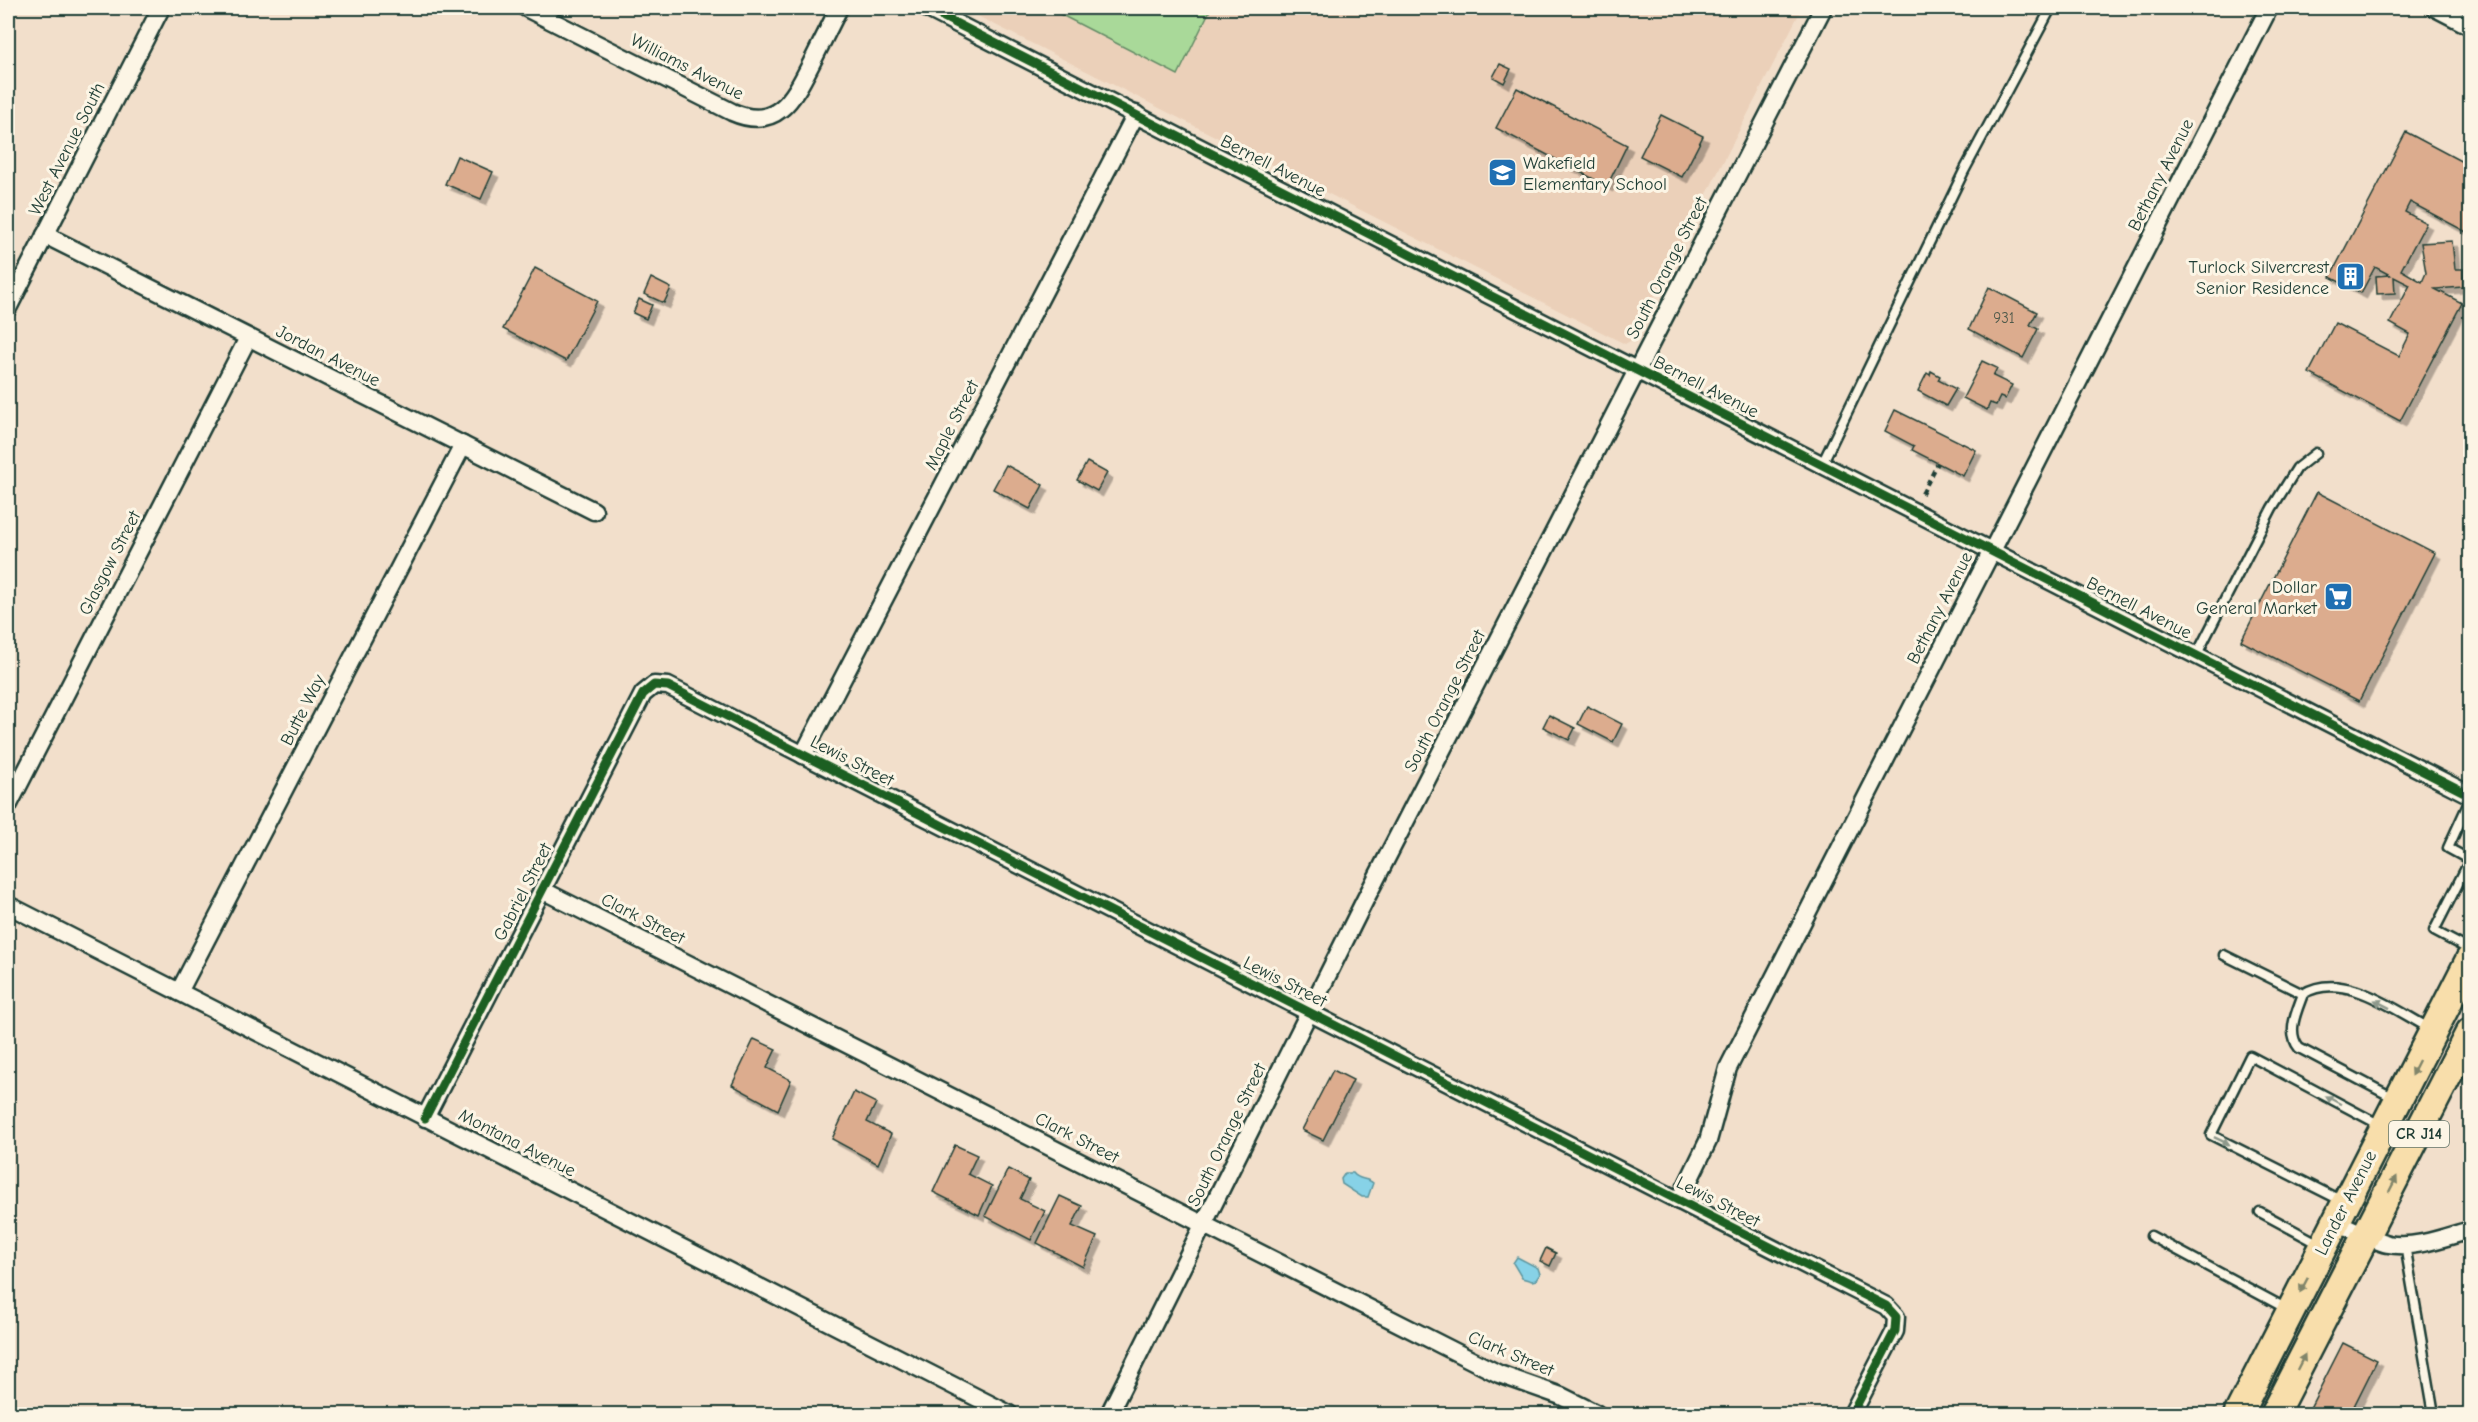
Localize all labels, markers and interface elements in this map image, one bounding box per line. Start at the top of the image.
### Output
street label: Williams Avenue [627,29,747,105]
street label: West Avenue South [24,79,110,219]
street label: Bethany Avenue [2124,115,2198,235]
street label: Bernell Avenue [1217,131,1329,201]
place label: Wakefield Elementary School [1523,153,1667,195]
school or university icon: Wakefield Elementary School [1486,157,1518,189]
street label: South Orange Street [1622,193,1712,343]
place label: Turlock Silvercrest Senior Residence [2189,257,2330,299]
building icon: Turlock Silvercrest Senior Residence [2334,261,2366,293]
house number: 931 [1993,309,2015,327]
street label: Jordan Avenue [272,321,384,391]
street label: Bernell Avenue [1650,352,1762,422]
street label: Maple Street [920,376,984,473]
street label: Glasgow Street [75,507,146,619]
street label: Bethany Avenue [1903,548,1977,668]
street label: Bernell Avenue [2083,573,2195,643]
place label: Dollar General Market [2196,577,2318,619]
supermarket icon: Dollar General Market [2322,581,2354,613]
street label: South Orange Street [1400,626,1490,776]
street label: Butte Way [276,670,330,749]
street label: Lewis Street [807,731,898,791]
street label: Gabriel Street [489,839,557,944]
street label: Clark Street [598,889,689,949]
street label: Lewis Street [1240,952,1331,1012]
one-way arrow [2374,999,2391,1008]
street label: South Orange Street [1183,1059,1271,1210]
one-way arrow [2411,1059,2420,1076]
one-way arrow [2324,1095,2341,1105]
street label: Montana Avenue [455,1104,579,1182]
street label: Clark Street [1032,1108,1123,1168]
road number: CR J14 [2389,1121,2449,1147]
one-way arrow [2214,1136,2231,1146]
street label: Lander Avenue [2311,1147,2381,1259]
street label: Lewis Street [1673,1172,1764,1232]
one-way arrow [2389,1175,2398,1192]
one-way arrow [2299,1276,2309,1293]
street label: Clark Street [1465,1327,1558,1382]
one-way arrow [2296,1354,2306,1371]

